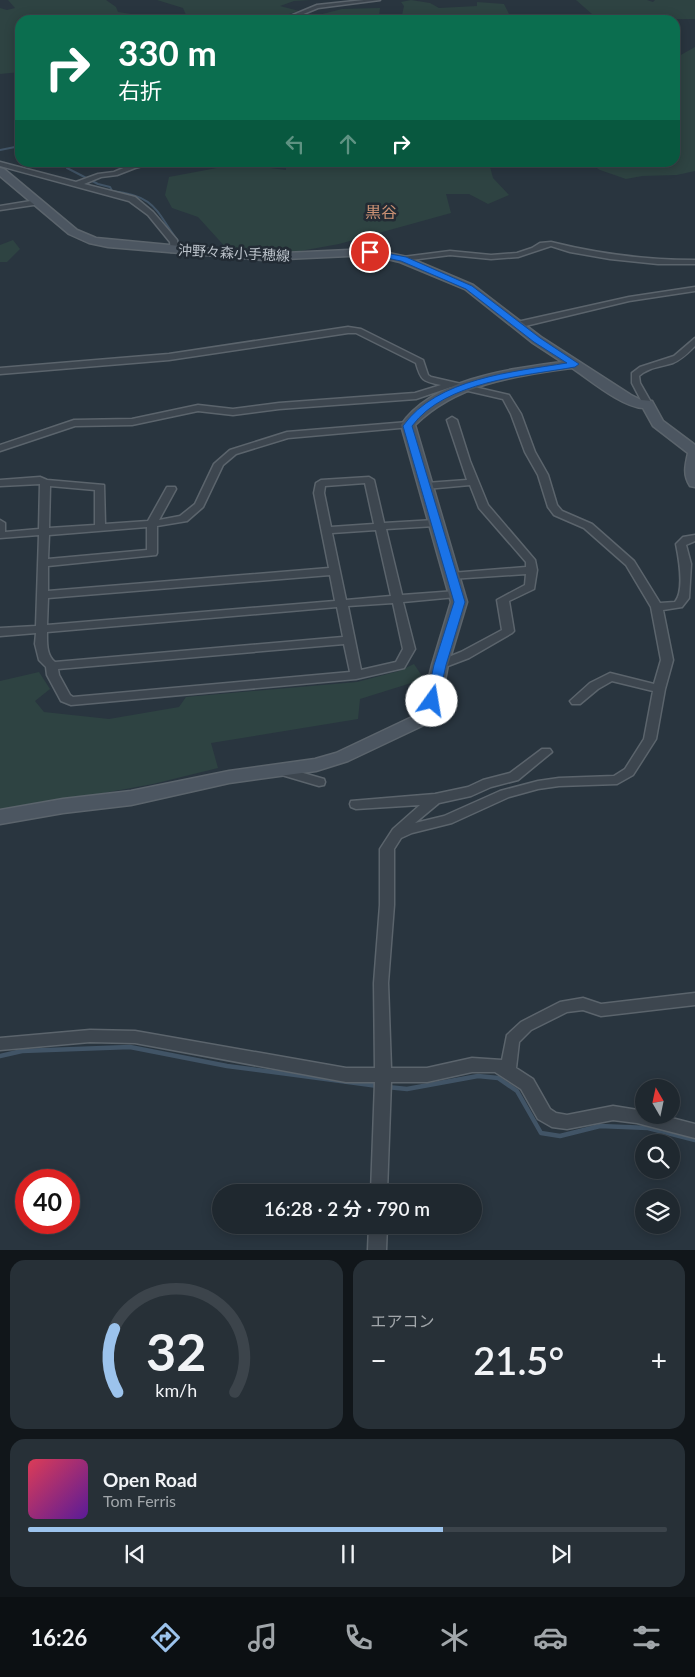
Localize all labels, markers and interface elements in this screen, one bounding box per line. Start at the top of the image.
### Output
text: 330 m [118,31,217,73]
icon: right [35,35,100,100]
text: 右折 [118,77,162,104]
icon: left [281,130,309,158]
icon: ahead [334,130,362,158]
icon: right [387,130,415,158]
district label: 黒谷 [365,202,397,221]
pin [349,231,391,273]
icon: arrive [356,238,384,266]
street label: 沖野々森小手穂線 [178,241,290,264]
position arrow [405,674,457,726]
north arrow [635,1079,680,1124]
map controls [635,1079,680,1234]
button: search [635,1134,680,1179]
speed limit sign: 40 [15,1169,80,1234]
button: layers [635,1189,680,1234]
text: 16:28 · 2 分 · 790 m [264,1197,430,1220]
text: エアコン [371,1311,435,1330]
text: 32 [146,1320,206,1382]
text: 21.5° [473,1337,564,1383]
text: − [371,1343,387,1377]
text: + [651,1343,667,1377]
text: km/h [155,1379,197,1401]
text: Open Road [103,1468,197,1491]
text: Tom Ferris [103,1491,176,1510]
icon: previous [121,1540,149,1568]
icon: pause [334,1540,362,1568]
icon: next [547,1540,575,1568]
icon: directions [148,1620,183,1655]
icon: music [245,1620,280,1655]
icon: phone [341,1620,376,1655]
icon: climate [437,1620,472,1655]
icon: car [533,1620,568,1655]
icon: filters [629,1620,664,1655]
text: 16:26 [31,1624,87,1651]

